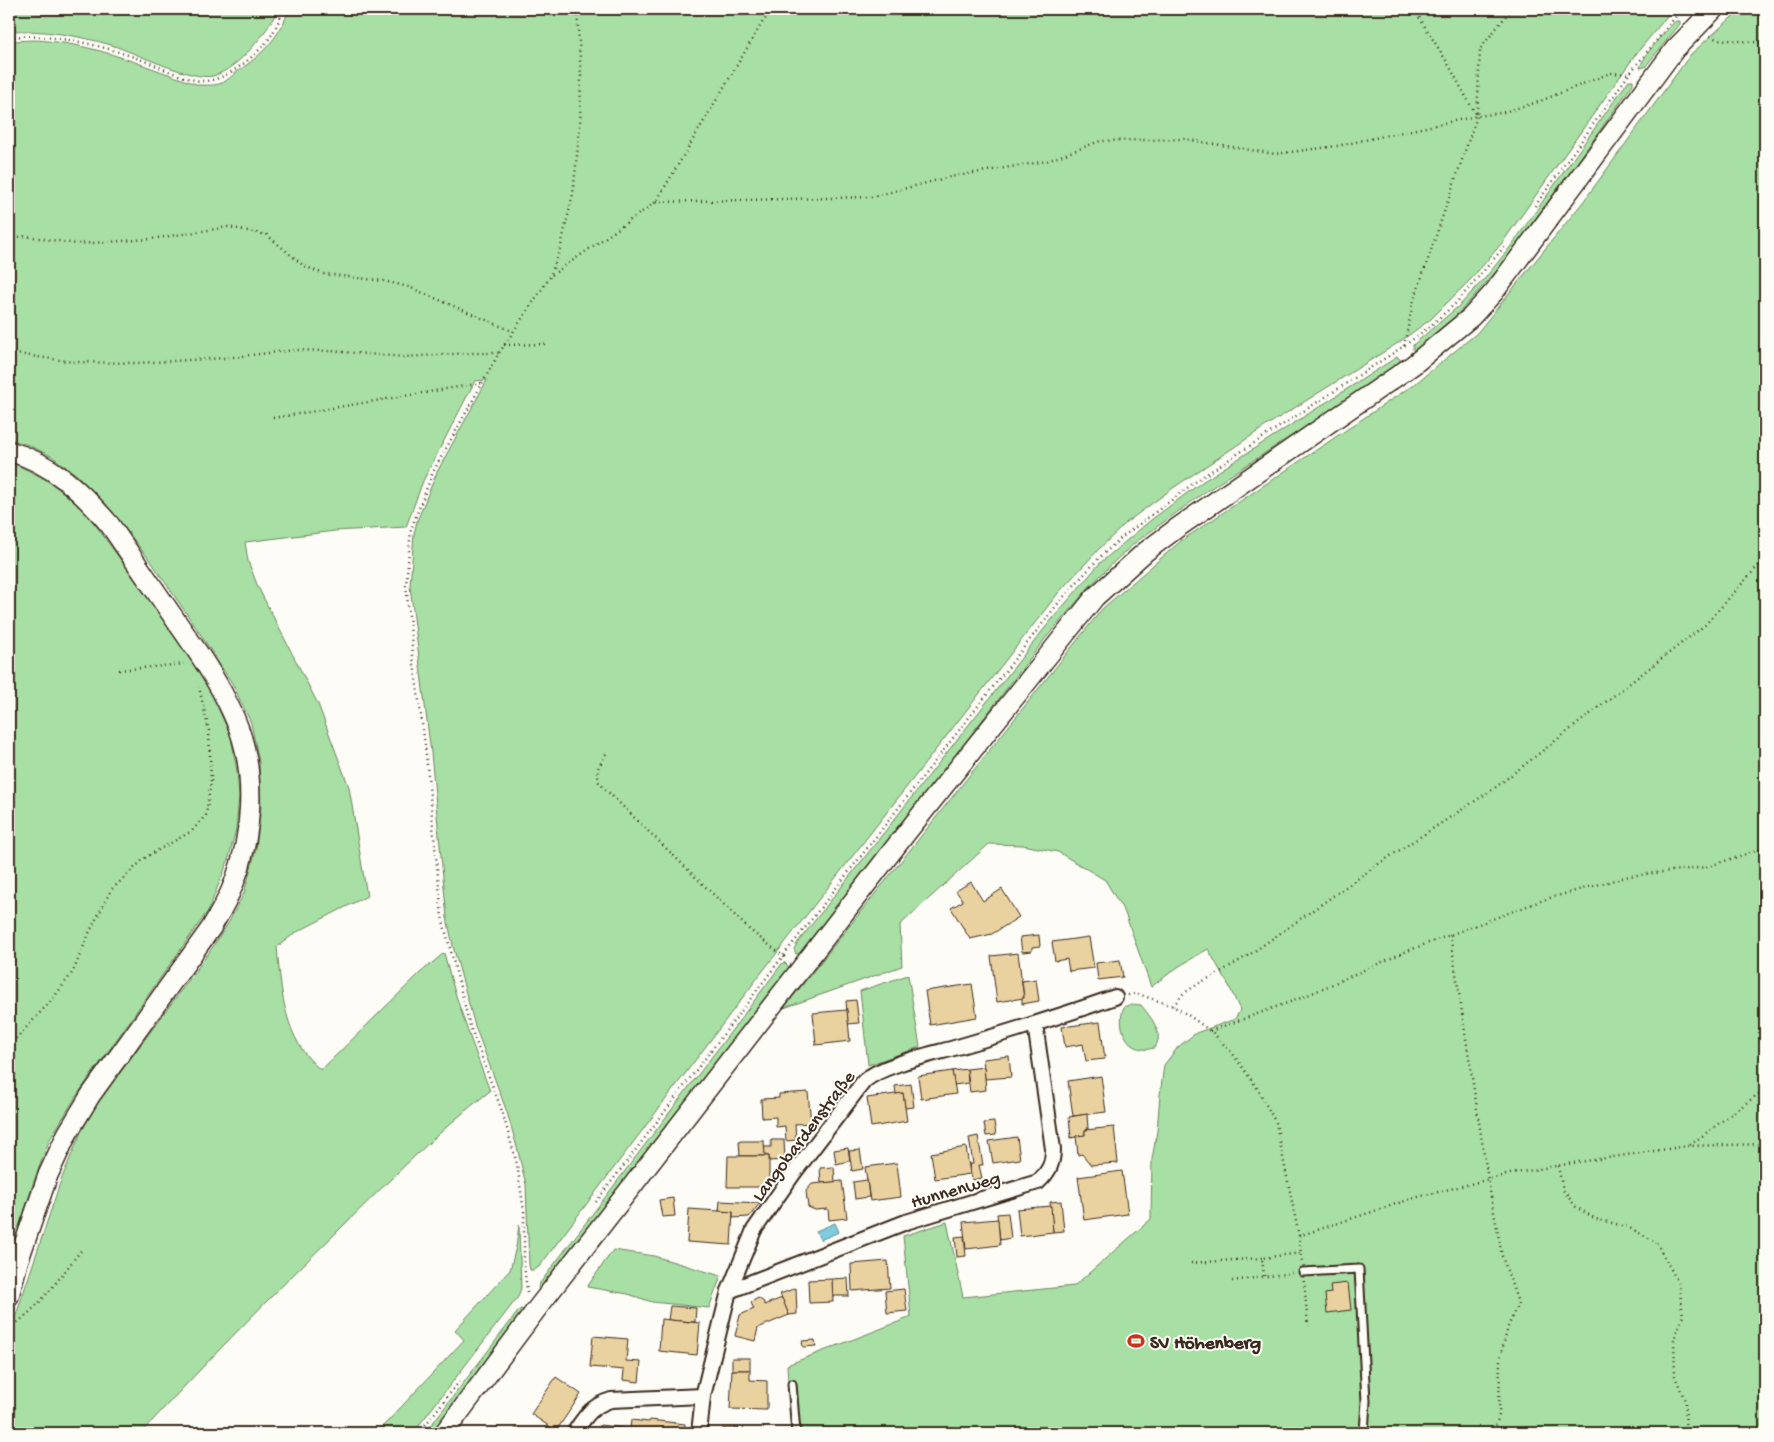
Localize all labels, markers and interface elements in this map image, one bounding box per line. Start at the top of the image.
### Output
street label: Langobardenstraße [748,1067,862,1207]
street label: Hunnenweg [909,1168,1004,1215]
sports icon: SV Höhenberg [1126,1331,1146,1351]
place label: SV Höhenberg [1150,1333,1261,1356]

